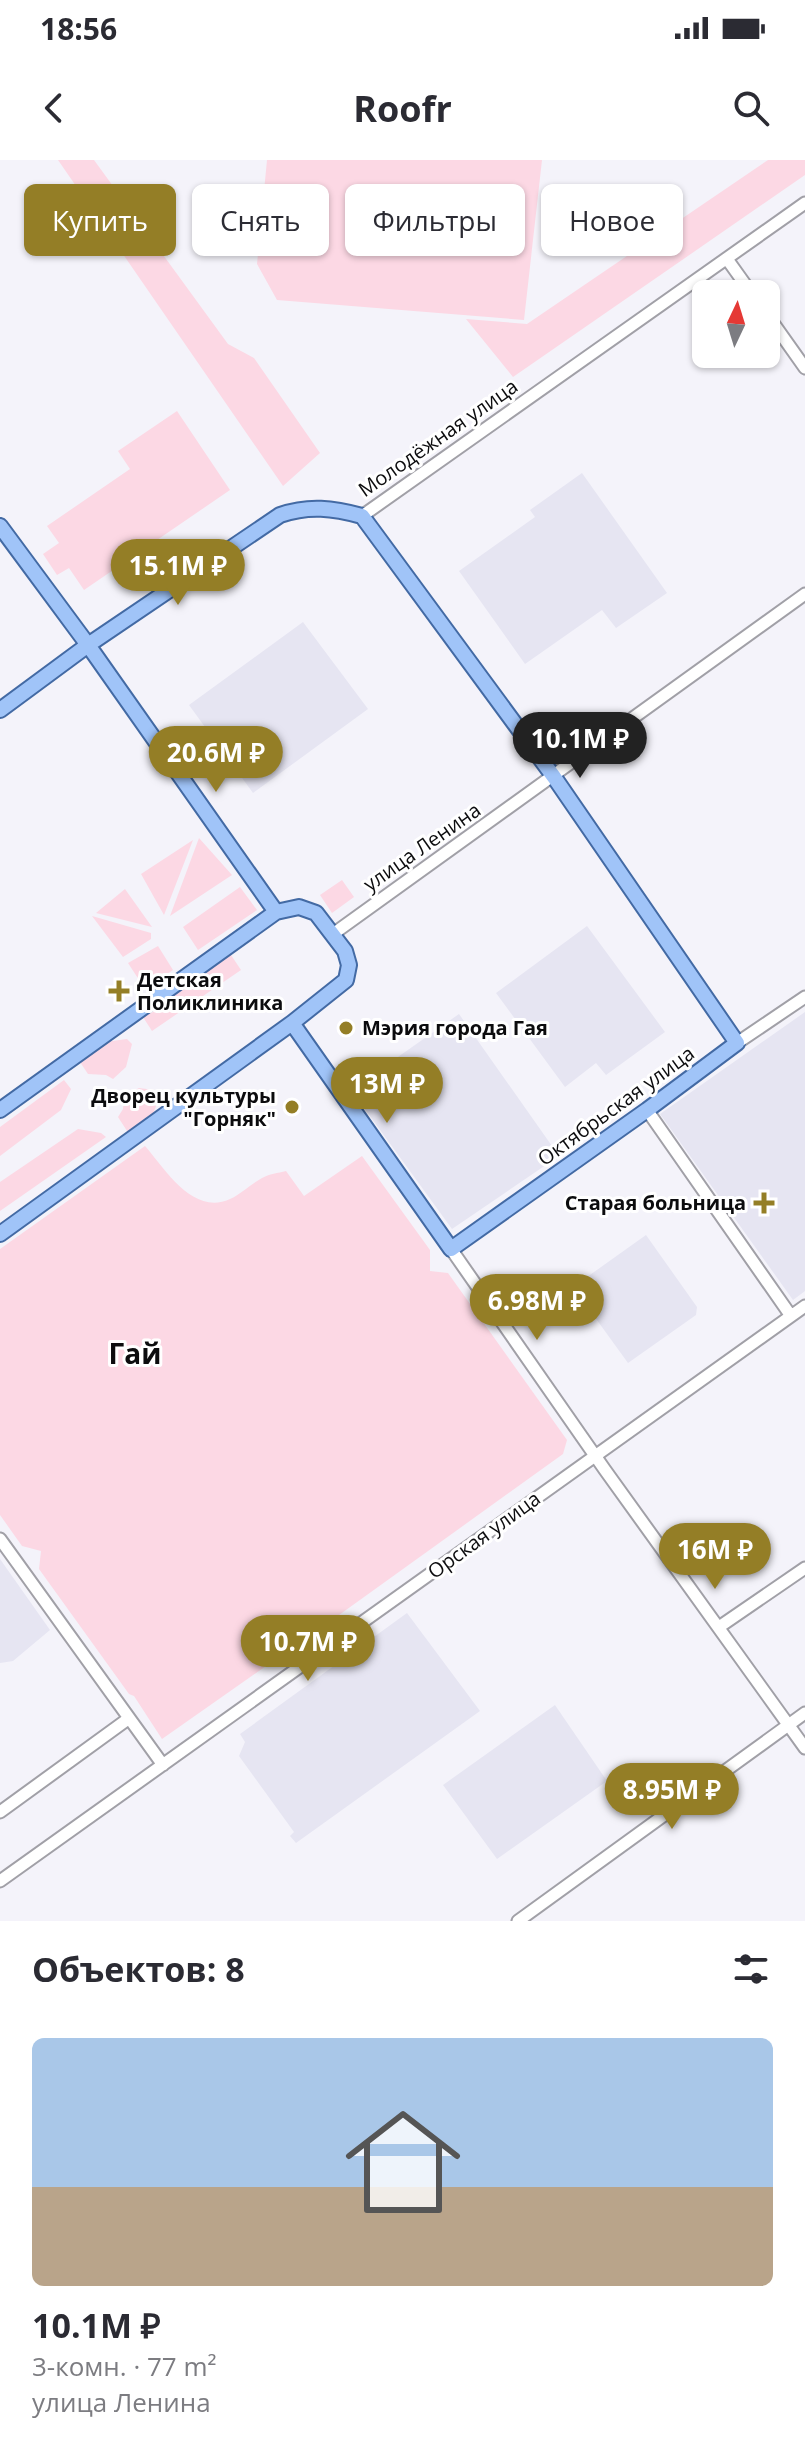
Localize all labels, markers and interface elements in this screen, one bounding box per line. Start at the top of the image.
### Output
text: 18:56 [40,8,117,49]
text: Roofr [353,84,452,133]
icon: back [32,86,76,130]
icon: search [729,86,773,130]
chip: Купить [24,184,176,256]
chip: Снять [192,184,329,256]
chip: Фильтры [345,184,525,256]
chip: Новое [541,184,683,256]
north arrow [692,280,780,368]
map controls [692,280,780,368]
street label: Молодёжная улица [353,372,523,503]
pin: 15.1M ₽ [104,539,252,607]
text: 15.1M ₽ [129,547,227,583]
pin: 10.1M ₽ [506,712,654,780]
text: 10.1M ₽ [531,720,629,756]
pin: 20.6M ₽ [142,726,290,794]
text: 20.6M ₽ [167,734,265,770]
street label: улица Ленина [358,796,486,897]
place label: Детская Поликлиника [137,966,283,1016]
marker: Детская Поликлиника [108,980,130,1002]
place label: Мэрия города Гая [362,1014,548,1041]
marker: Мэрия города Гая [337,1019,355,1037]
street label: Октябрьская улица [532,1040,699,1172]
pin: 13M ₽ [331,1057,443,1125]
text: 13M ₽ [349,1065,425,1101]
place label: Дворец культуры "Горняк" [91,1082,276,1132]
marker: Дворец культуры "Горняк" [283,1098,301,1116]
place label: Старая больница [565,1189,746,1216]
marker: Старая больница [753,1192,775,1214]
pin: 6.98M ₽ [463,1274,611,1342]
text: 6.98M ₽ [488,1282,586,1318]
district label: Гай [109,1334,161,1372]
street label: Орская улица [422,1485,545,1585]
pin: 16M ₽ [659,1523,771,1591]
text: 16M ₽ [677,1531,753,1567]
pin: 10.7M ₽ [234,1615,382,1683]
text: 10.7M ₽ [259,1623,357,1659]
pin: 8.95M ₽ [598,1763,746,1831]
text: 8.95M ₽ [623,1771,721,1807]
text: Объектов: 8 [32,1946,245,1992]
icon: filters [729,1947,773,1991]
icon: home [331,2090,475,2234]
text: 10.1M ₽ [32,2302,161,2348]
text: 3-комн. · 77 m² [32,2348,217,2384]
text: улица Ленина [32,2384,211,2420]

